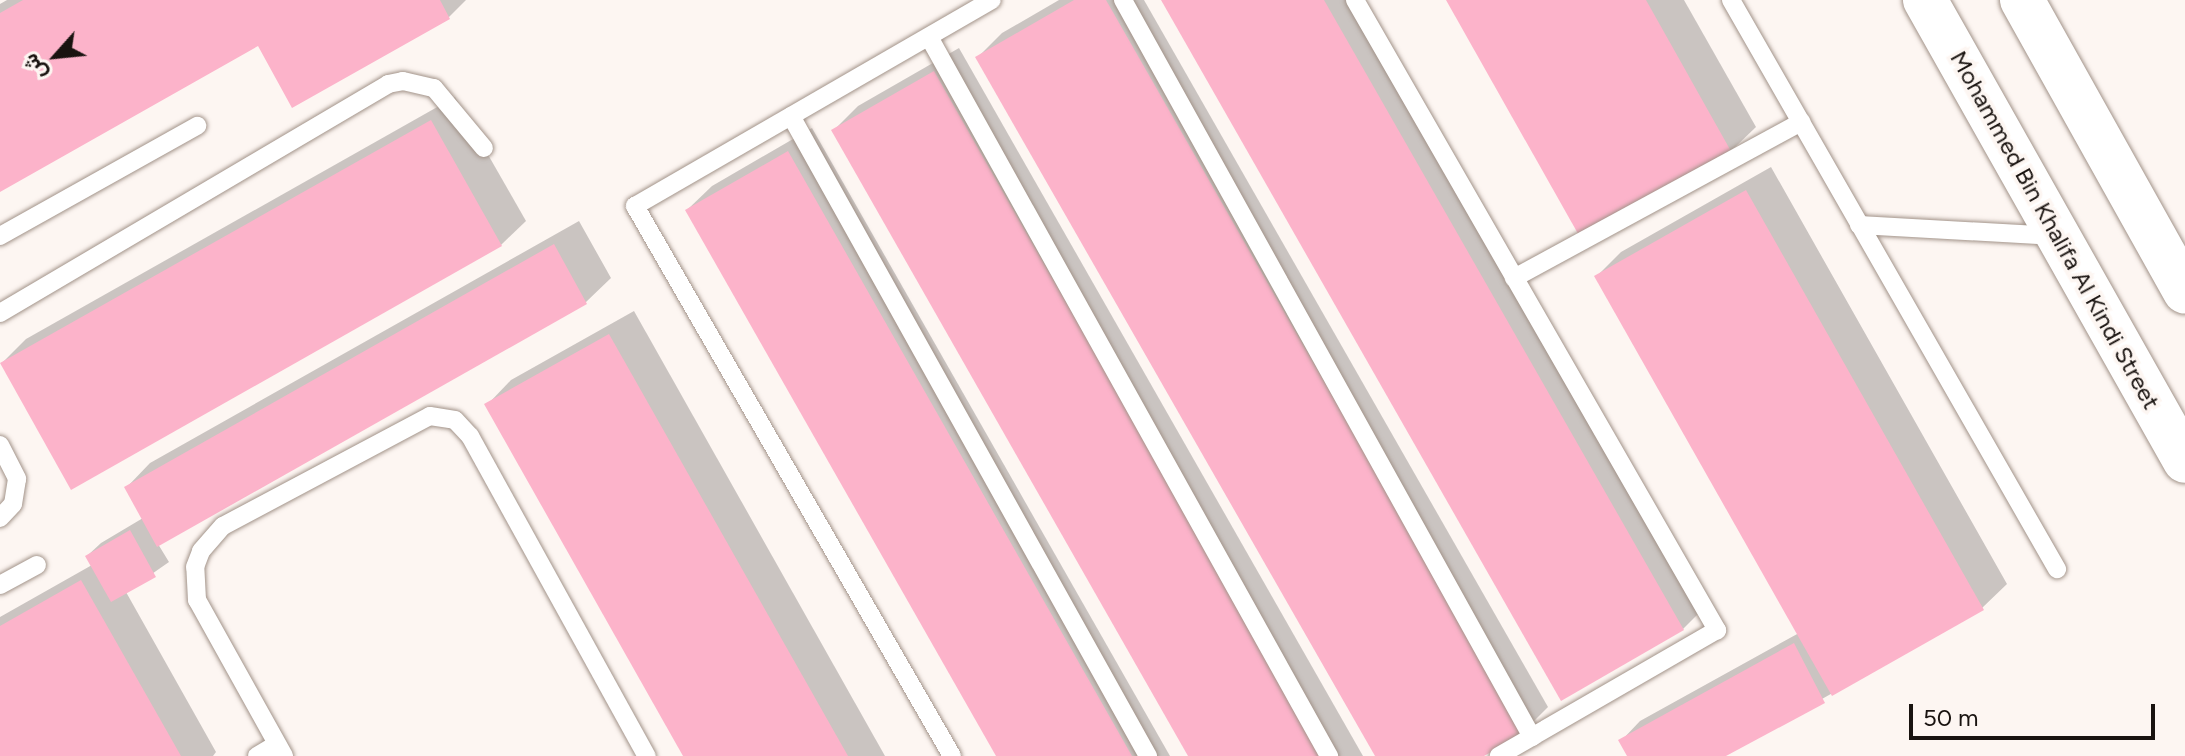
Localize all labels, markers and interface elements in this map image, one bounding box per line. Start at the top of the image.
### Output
north arrow [16,16,96,96]
street label: Mohammed Bin Khalifa Al Kindi Street [1944,46,2166,414]
text: ش [16,49,52,85]
scale bar [1913,688,2159,738]
text: 50 m [1923,703,1979,732]

